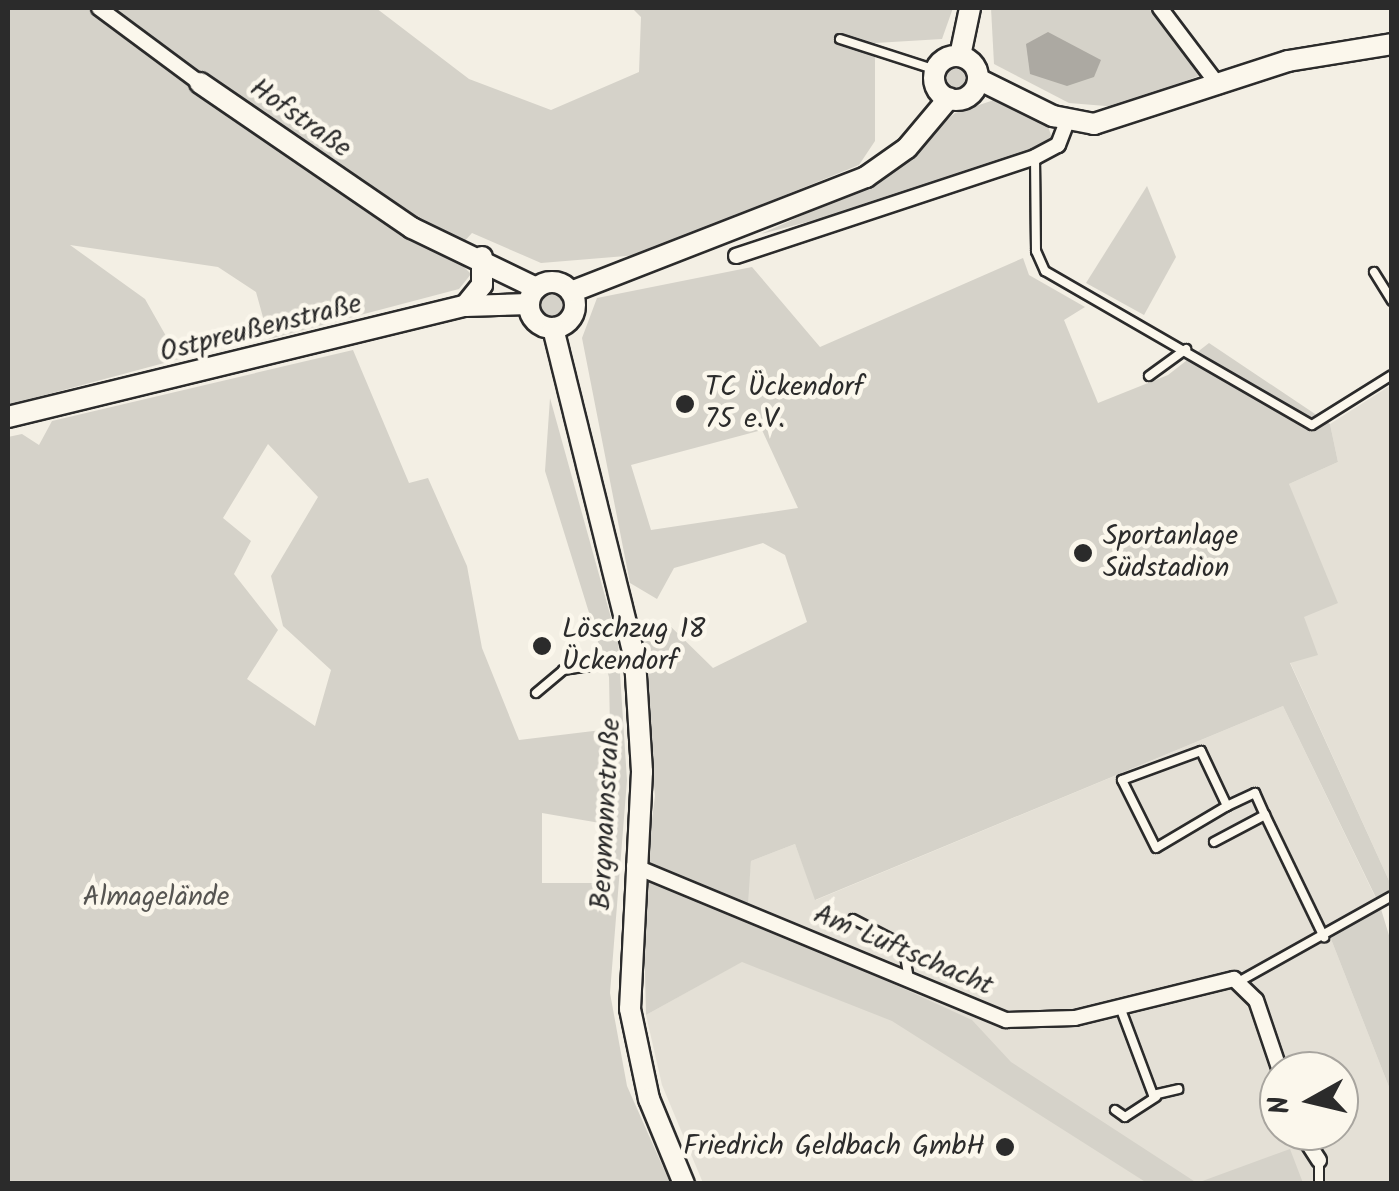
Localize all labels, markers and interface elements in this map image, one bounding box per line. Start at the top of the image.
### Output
street label: Hofstraße [243,72,357,166]
street label: Ostpreußenstraße [157,288,365,370]
place label: TC Ückendorf 75 e.V. [705,371,864,437]
marker: TC Ückendorf 75 e.V. [674,393,696,415]
place label: Sportanlage Südstadion [1103,520,1238,586]
marker: Sportanlage Südstadion [1072,542,1094,564]
place label: Löschzug 18 Ückendorf [562,613,705,679]
marker: Löschzug 18 Ückendorf [531,635,553,657]
street label: Bergmannstraße [585,717,629,911]
park label: Almagelände [83,881,229,915]
street label: Am Luftschacht [808,898,998,1004]
north arrow [1259,1051,1359,1151]
text: N [1257,1093,1304,1117]
place label: Friedrich Geldbach GmbH [683,1130,985,1164]
marker: Friedrich Geldbach GmbH [994,1136,1016,1158]

